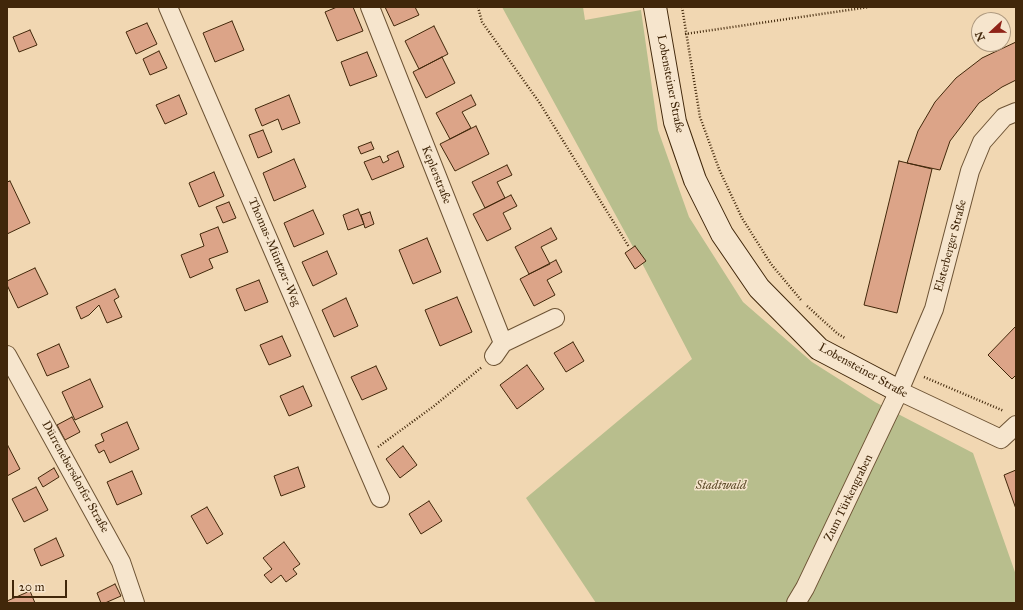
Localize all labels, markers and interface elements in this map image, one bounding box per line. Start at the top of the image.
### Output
north arrow [971,12,1011,52]
text: N [973,30,988,43]
street label: Lobensteiner Straße [653,34,687,134]
street label: Keplerstraße [418,144,454,206]
street label: Thomas-Müntzer-Weg [245,196,303,308]
street label: Elsterberger Straße [932,198,970,294]
street label: Lobensteiner Straße [816,341,910,401]
street label: Dürrenebersdorfer Straße [38,419,112,535]
street label: Zum Türkengraben [822,452,876,544]
park label: Stadtwald [696,479,746,493]
scale bar [14,572,69,598]
text: 20 m [19,580,45,594]

